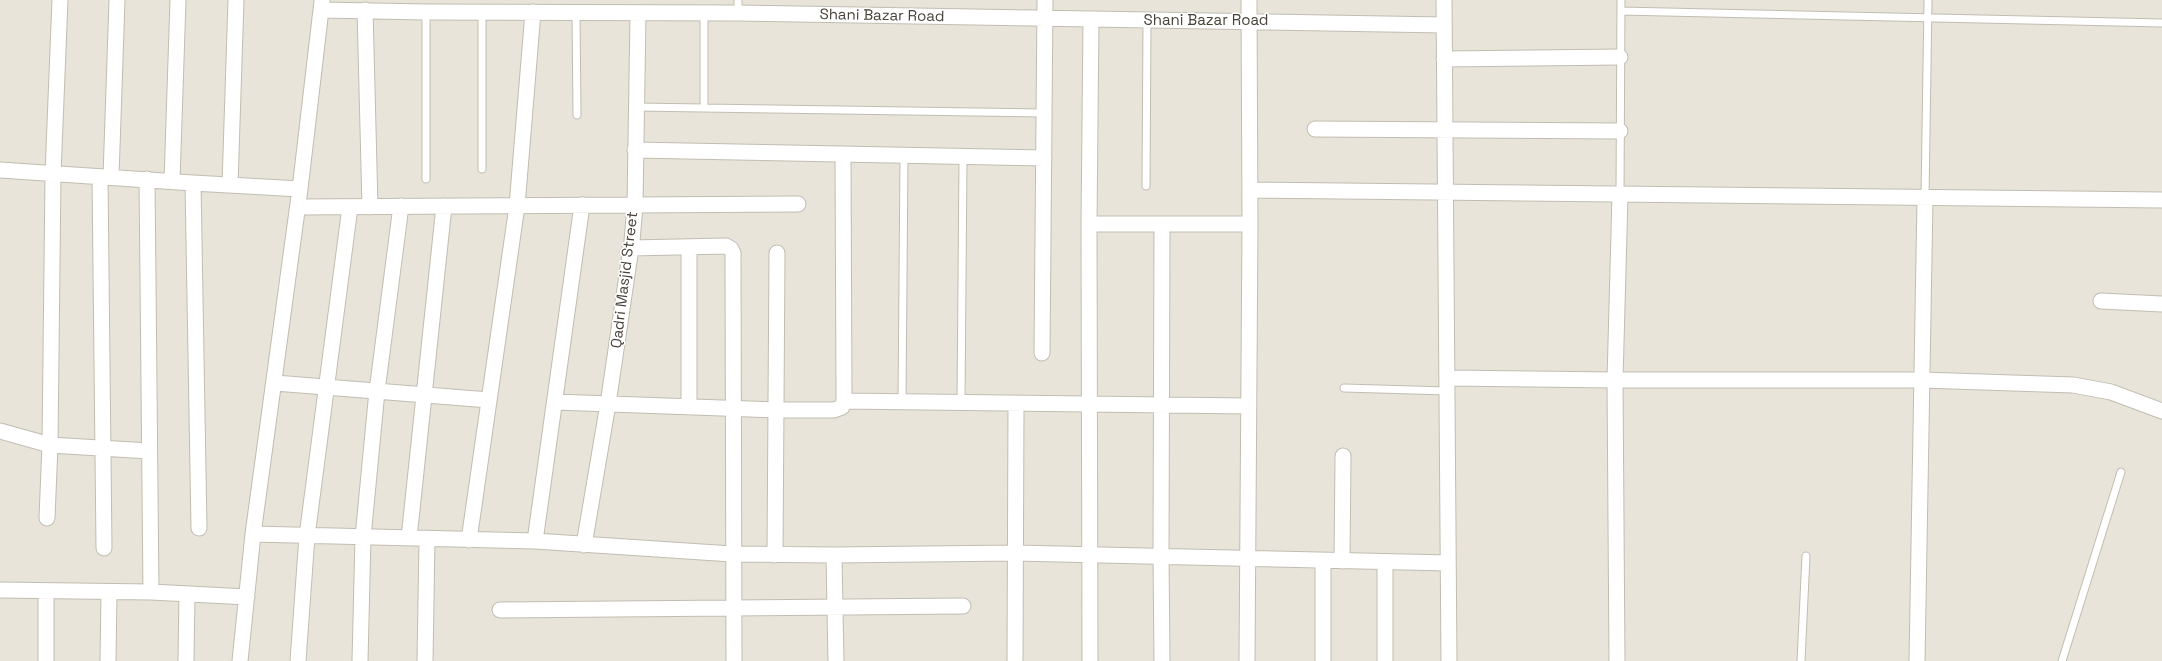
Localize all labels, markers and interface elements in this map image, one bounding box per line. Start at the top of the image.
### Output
street label: Shani Bazar Road [819,6,945,26]
street label: Shani Bazar Road [1143,12,1269,30]
street label: Qadri Masjid Street [608,211,642,349]

